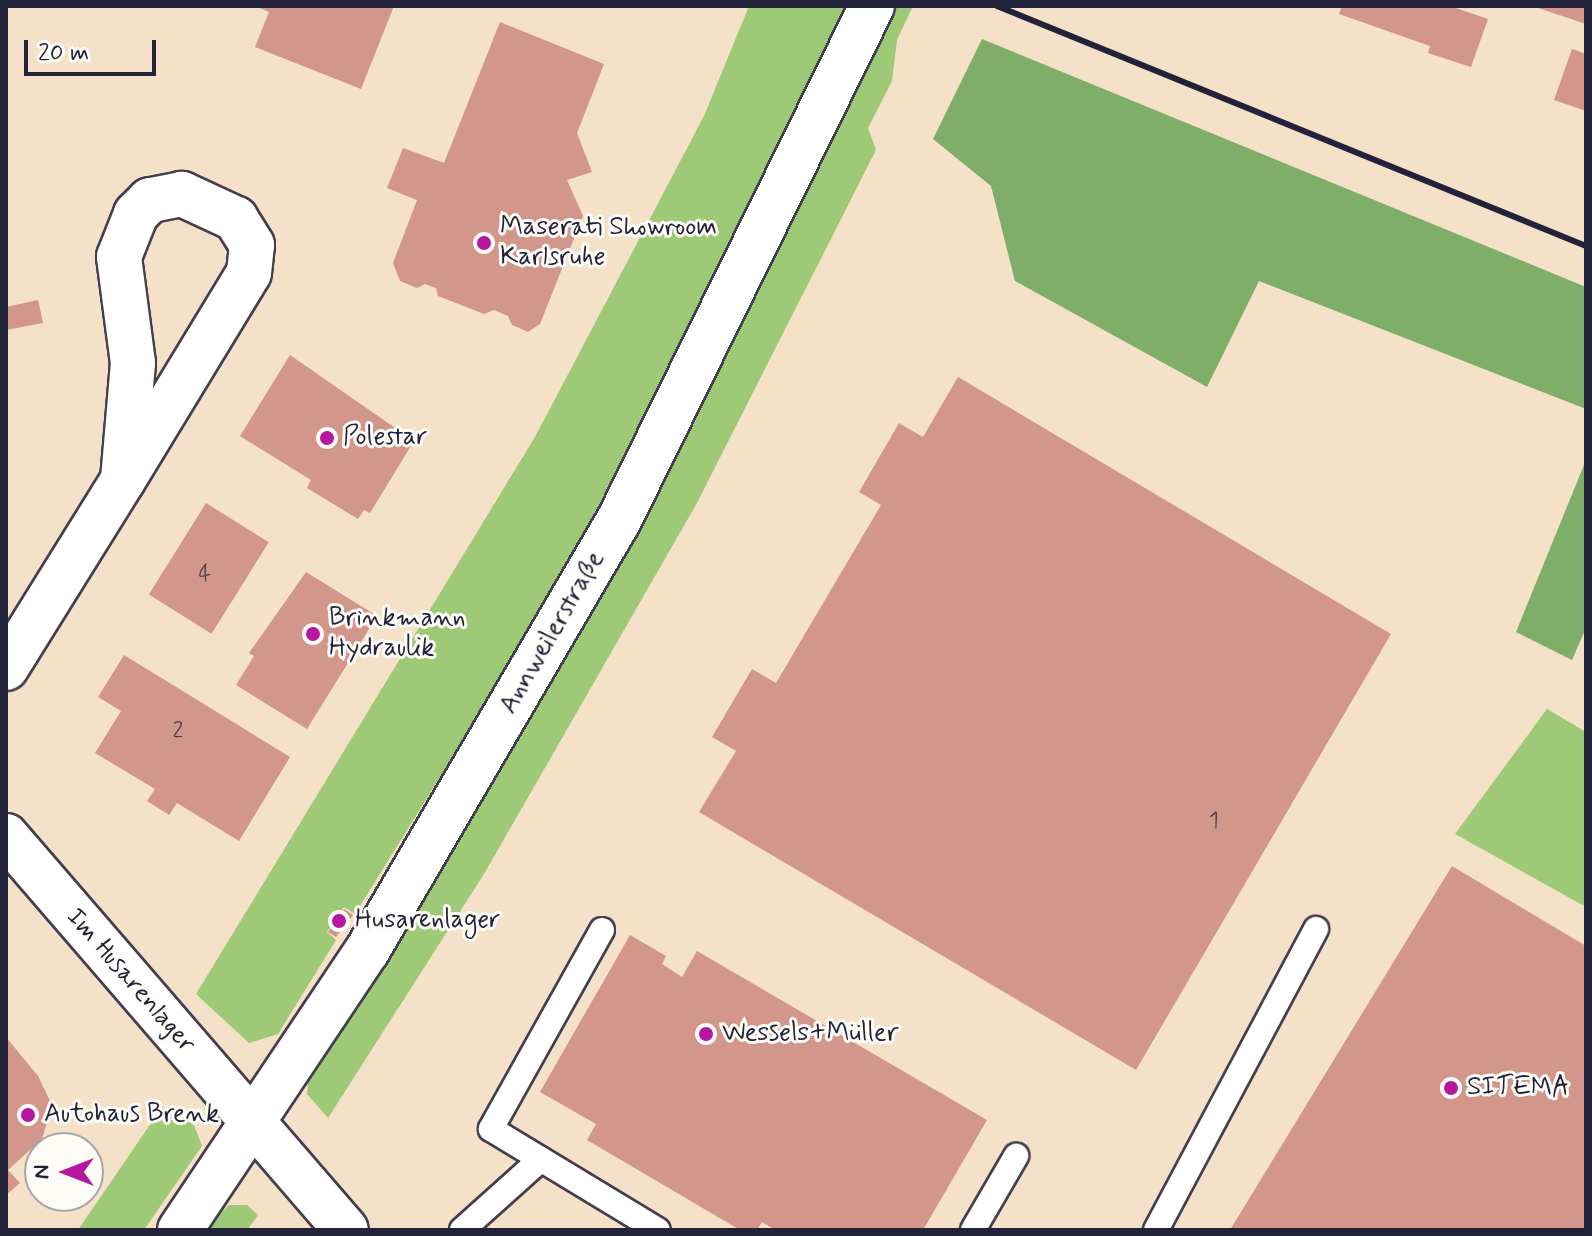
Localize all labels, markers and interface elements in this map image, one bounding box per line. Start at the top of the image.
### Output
scale bar [28,24,160,74]
text: 20 m [38,38,89,69]
place label: Maserati Showroom Karlsruhe [500,212,717,274]
marker: Maserati Showroom Karlsruhe [475,234,493,252]
place label: Polestar [343,422,427,454]
marker: Polestar [318,429,336,447]
street label: Annweilerstraße [494,546,612,720]
house number: 4 [199,562,211,588]
place label: Brinkmann Hydraulik [329,603,466,664]
marker: Brinkmann Hydraulik [304,625,322,643]
house number: 2 [173,719,183,745]
house number: 1 [1209,809,1219,835]
street label: Im Husarenlager [57,900,203,1062]
place label: Husarenlager [355,905,500,937]
marker: Husarenlager [330,912,348,930]
place label: Wessels+Müller [722,1018,899,1050]
marker: Wessels+Müller [697,1025,715,1043]
place label: SITEMA [1467,1072,1569,1104]
marker: SITEMA [1442,1079,1460,1097]
place label: Autohaus Brenk [44,1099,219,1131]
marker: Autohaus Brenk [19,1106,37,1124]
north arrow [24,1132,104,1212]
text: N [28,1165,56,1179]

